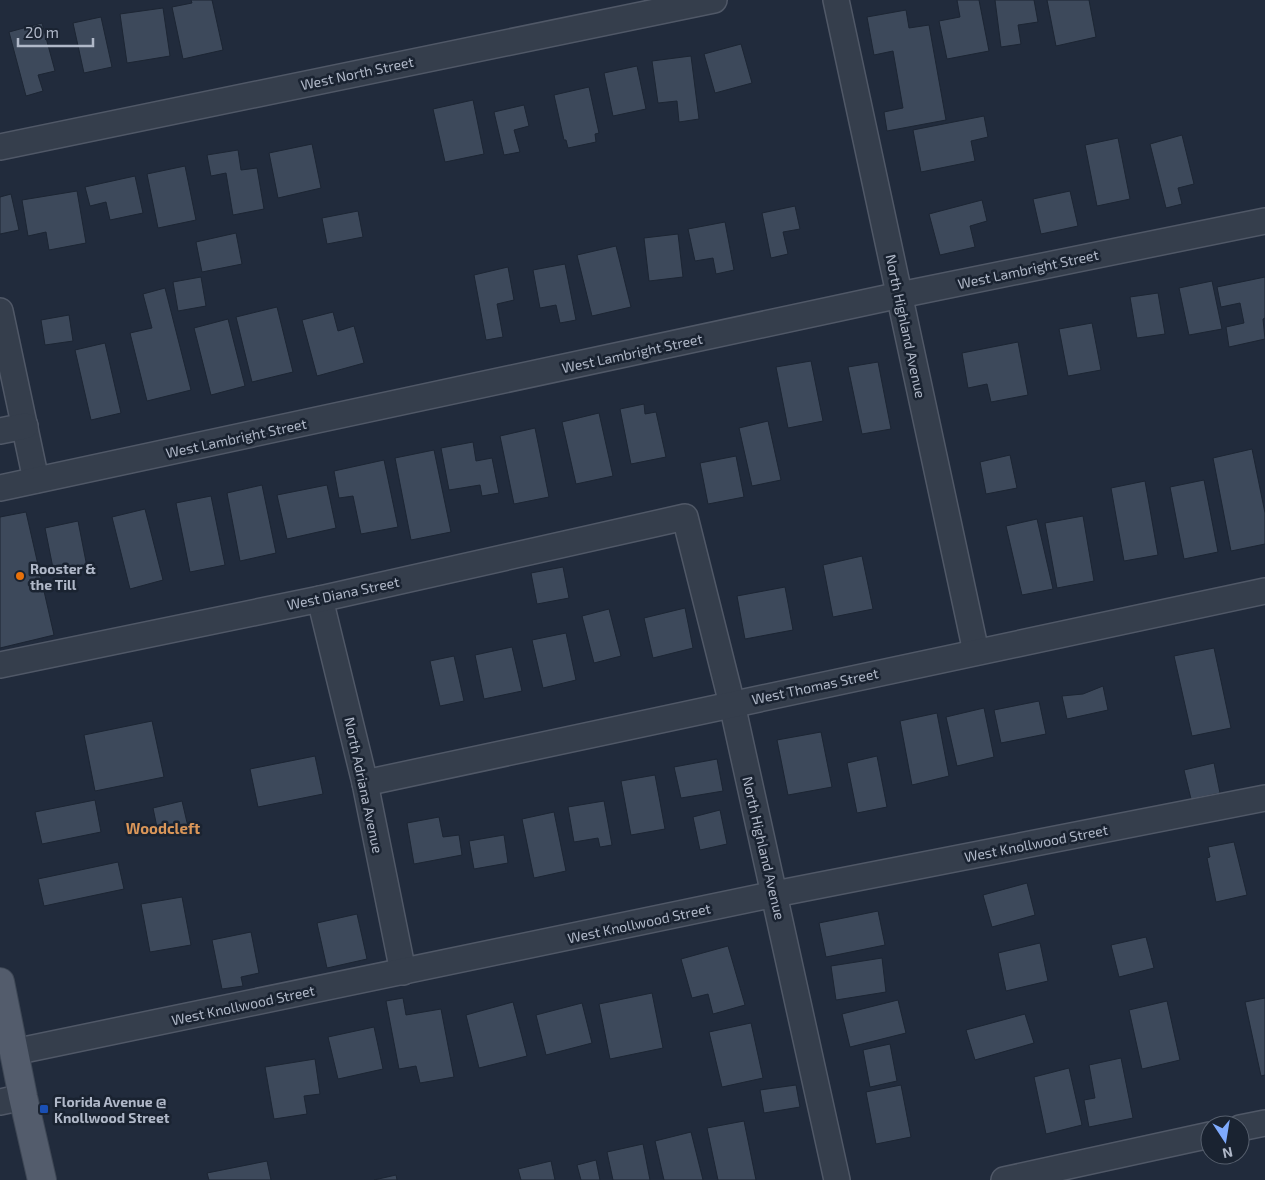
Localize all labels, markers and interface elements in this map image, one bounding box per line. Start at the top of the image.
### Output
scale bar [18,15,92,47]
text: 20 m [25,23,59,41]
street label: West North Street [299,53,415,93]
street label: West Lambright Street [956,246,1100,292]
street label: North Highland Avenue [882,253,930,399]
street label: West Lambright Street [560,330,704,376]
street label: West Lambright Street [164,415,308,461]
place label: Rooster & the Till [30,560,96,593]
marker: Rooster & the Till [14,570,26,582]
street label: West Diana Street [285,573,401,613]
street label: West Thomas Street [750,664,880,708]
street label: North Adriana Avenue [341,715,387,855]
street label: North Highland Avenue [739,775,789,921]
district label: Woodcleft [126,819,200,837]
street label: West Knollwood Street [963,821,1109,865]
street label: West Knollwood Street [566,900,712,946]
street label: West Knollwood Street [170,982,316,1028]
place label: Florida Avenue @ Knollwood Street [54,1093,170,1126]
marker: Florida Avenue @ Knollwood Street [38,1103,50,1115]
north arrow [1200,1115,1250,1165]
text: N [1221,1144,1235,1163]

